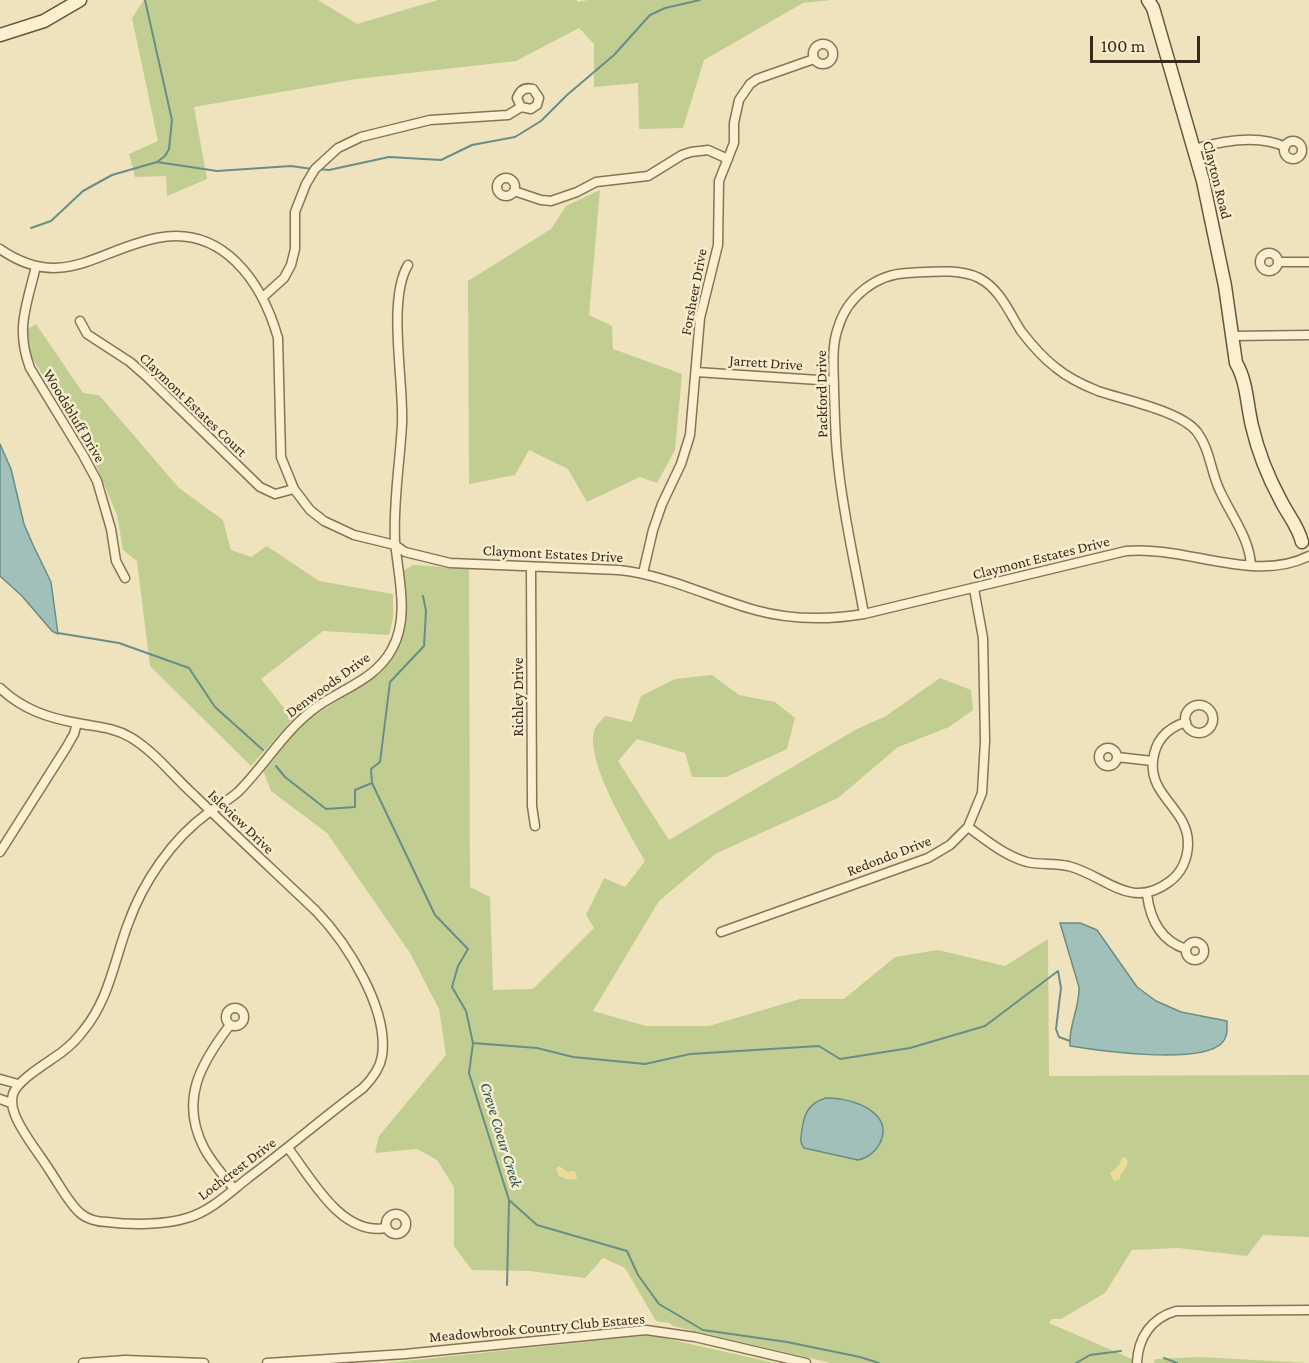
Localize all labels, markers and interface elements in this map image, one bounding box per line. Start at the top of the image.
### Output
scale bar [1093,24,1202,62]
text: 100 m [1101,36,1145,56]
street label: Clayton Road [1199,139,1235,221]
street label: Forsheer Drive [677,247,711,337]
street label: Claymont Estates Court [136,349,250,461]
street label: Packford Drive [812,350,832,438]
street label: Jarrett Drive [729,351,803,375]
street label: Woodsbluff Drive [39,366,109,466]
street label: Claymont Estates Drive [971,532,1111,584]
street label: Claymont Estates Drive [482,541,624,567]
street label: Denwoods Drive [282,648,374,722]
street label: Richley Drive [509,657,527,737]
street label: Isleview Drive [204,786,278,858]
street label: Redondo Drive [844,832,934,880]
water label: Creve Coeur Creek [476,1080,526,1190]
street label: Lochcrest Drive [194,1134,280,1204]
street label: Meadowbrook Country Club Estates [428,1310,646,1346]

